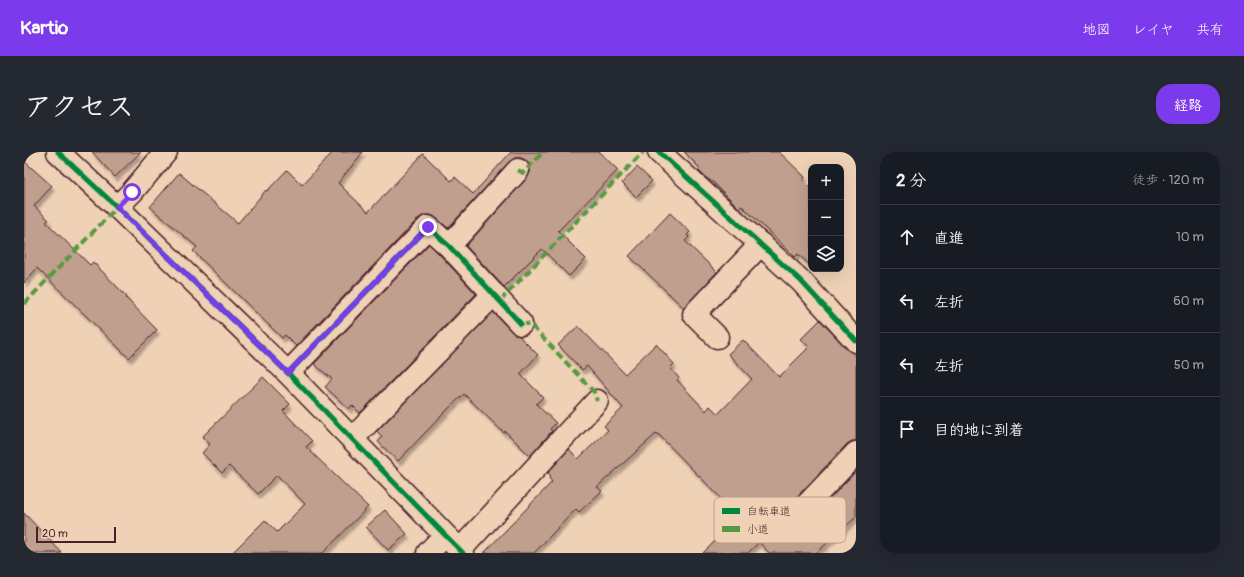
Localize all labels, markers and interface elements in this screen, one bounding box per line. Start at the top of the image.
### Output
text: Kartio [20,16,68,40]
text: 地図 [1083,21,1111,38]
text: レイヤ [1133,21,1174,38]
text: 共有 [1196,21,1224,38]
button: 経路 [1156,84,1220,124]
text: アクセス [24,90,134,125]
map controls [808,164,844,272]
button: + [808,164,844,200]
text: 2 分 [896,170,926,191]
text: 徒歩 · 120 m [1133,172,1204,188]
route start [123,183,141,201]
button: − [808,200,844,236]
route end [419,218,437,236]
icon: ahead [896,226,918,248]
text: 直進 [934,229,964,248]
text: 10 m [1176,229,1204,245]
button: layers [808,236,844,272]
icon: left [896,290,918,312]
text: 左折 [934,293,964,312]
text: 60 m [1173,293,1204,309]
icon: left [896,354,918,376]
text: 左折 [934,357,964,376]
text: 50 m [1174,357,1204,373]
icon: arrive [896,418,918,440]
text: 目的地に到着 [934,421,1024,440]
legend [714,497,846,543]
text: 自転車道 [747,505,791,518]
text: 小道 [747,523,769,536]
scale bar [36,525,116,544]
text: 20 m [42,527,68,540]

